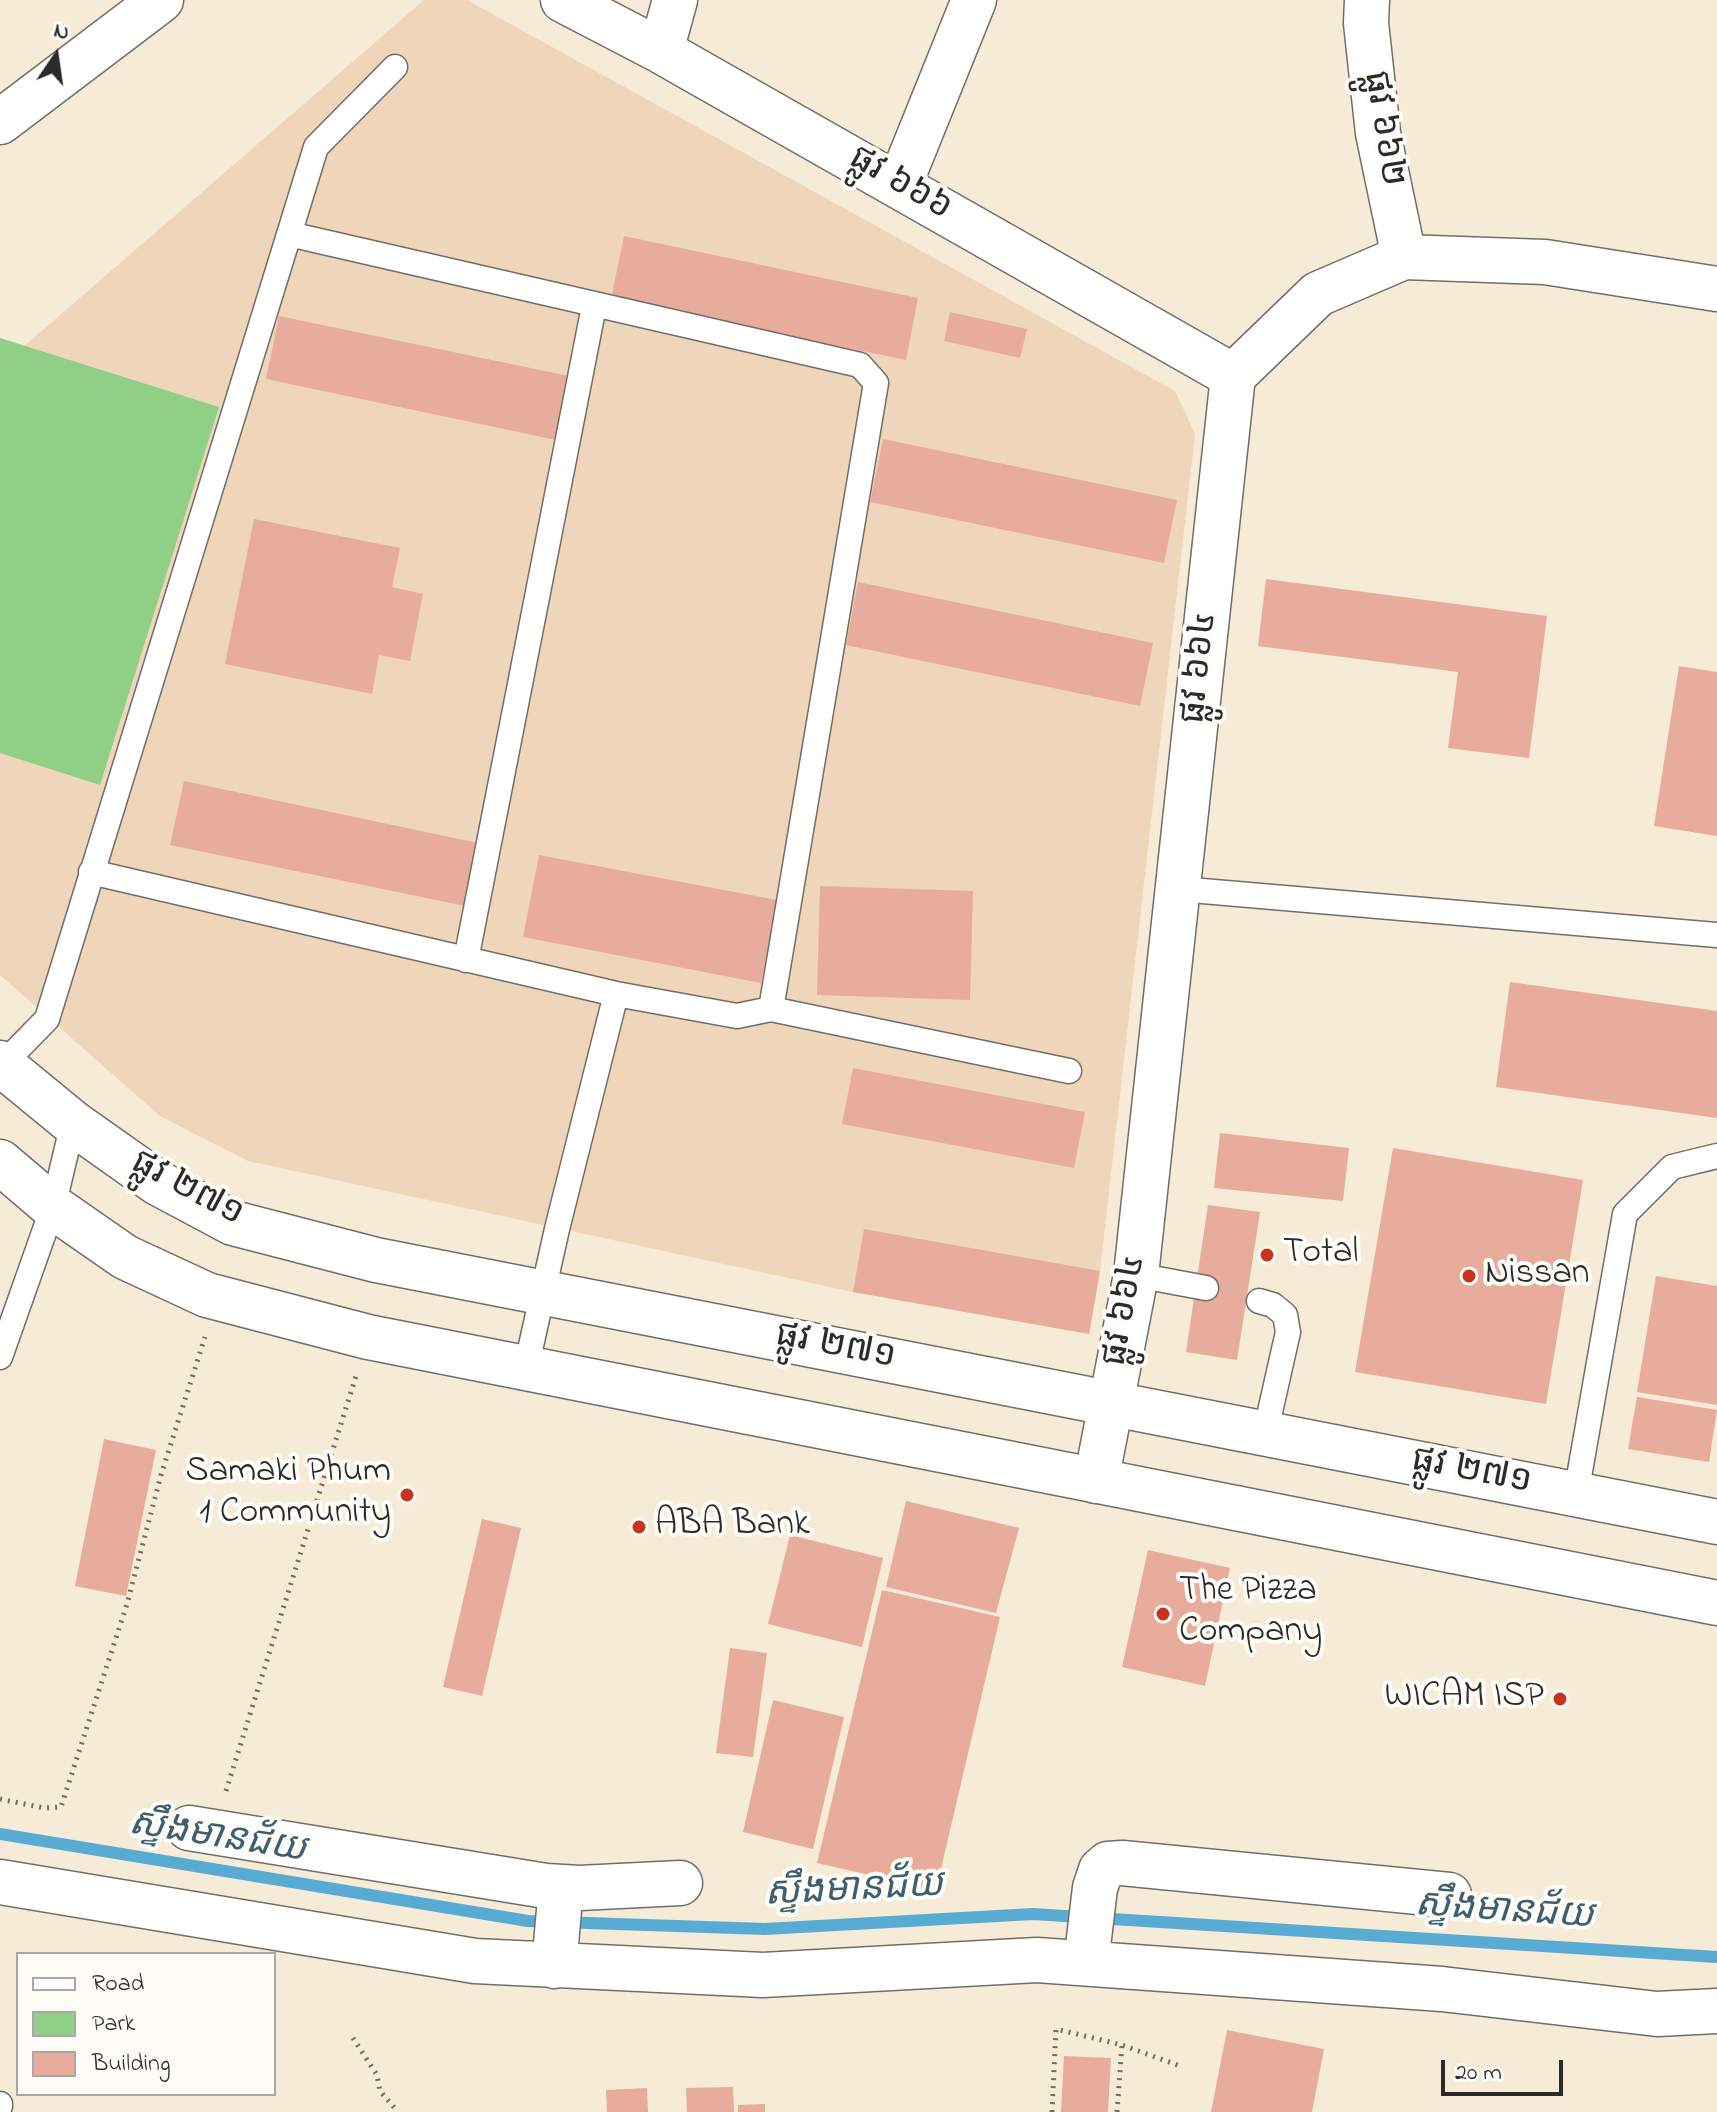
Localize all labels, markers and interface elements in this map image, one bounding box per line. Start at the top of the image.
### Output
text: N [51,15,72,50]
north arrow [16,16,96,96]
street label: ផ្លូវ ៦៦២ [1351,68,1411,190]
street label: ផ្លូវ ៦៦៦ [840,139,958,233]
street label: ផ្លូវ ៦៦៤ [1175,610,1229,726]
street label: ផ្លូវ ២៧១ [122,1143,250,1239]
place label: Total [1283,1233,1358,1277]
marker: Total [1258,1246,1276,1264]
street label: ផ្លូវ ៦៦៤ [1096,1252,1158,1370]
place label: Nissan [1485,1254,1590,1298]
marker: Nissan [1460,1267,1478,1285]
street label: ផ្លូវ ២៧១ [771,1316,899,1382]
street label: ផ្លូវ ២៧១ [1407,1441,1535,1507]
place label: Samaki Phum 1 Community [186,1452,391,1537]
marker: Samaki Phum 1 Community [398,1486,416,1504]
place label: ABA Bank [655,1505,810,1549]
marker: ABA Bank [630,1518,648,1536]
place label: The Pizza Company [1179,1571,1322,1656]
marker: The Pizza Company [1154,1605,1172,1623]
place label: WICAM ISP [1385,1677,1544,1721]
marker: WICAM ISP [1551,1690,1569,1708]
water label: ស្ទឹងមានជ័យ [125,1803,309,1877]
water label: ស្ទឹងមានជ័យ [763,1866,945,1920]
water label: ស្ទឹងមានជ័យ [1413,1885,1595,1943]
legend [16,1952,276,2096]
text: Road [92,1967,144,2002]
text: Park [92,2007,135,2042]
scale bar [1445,2044,1567,2094]
text: Building [92,2047,171,2082]
text: 20 m [1455,2056,1502,2091]

